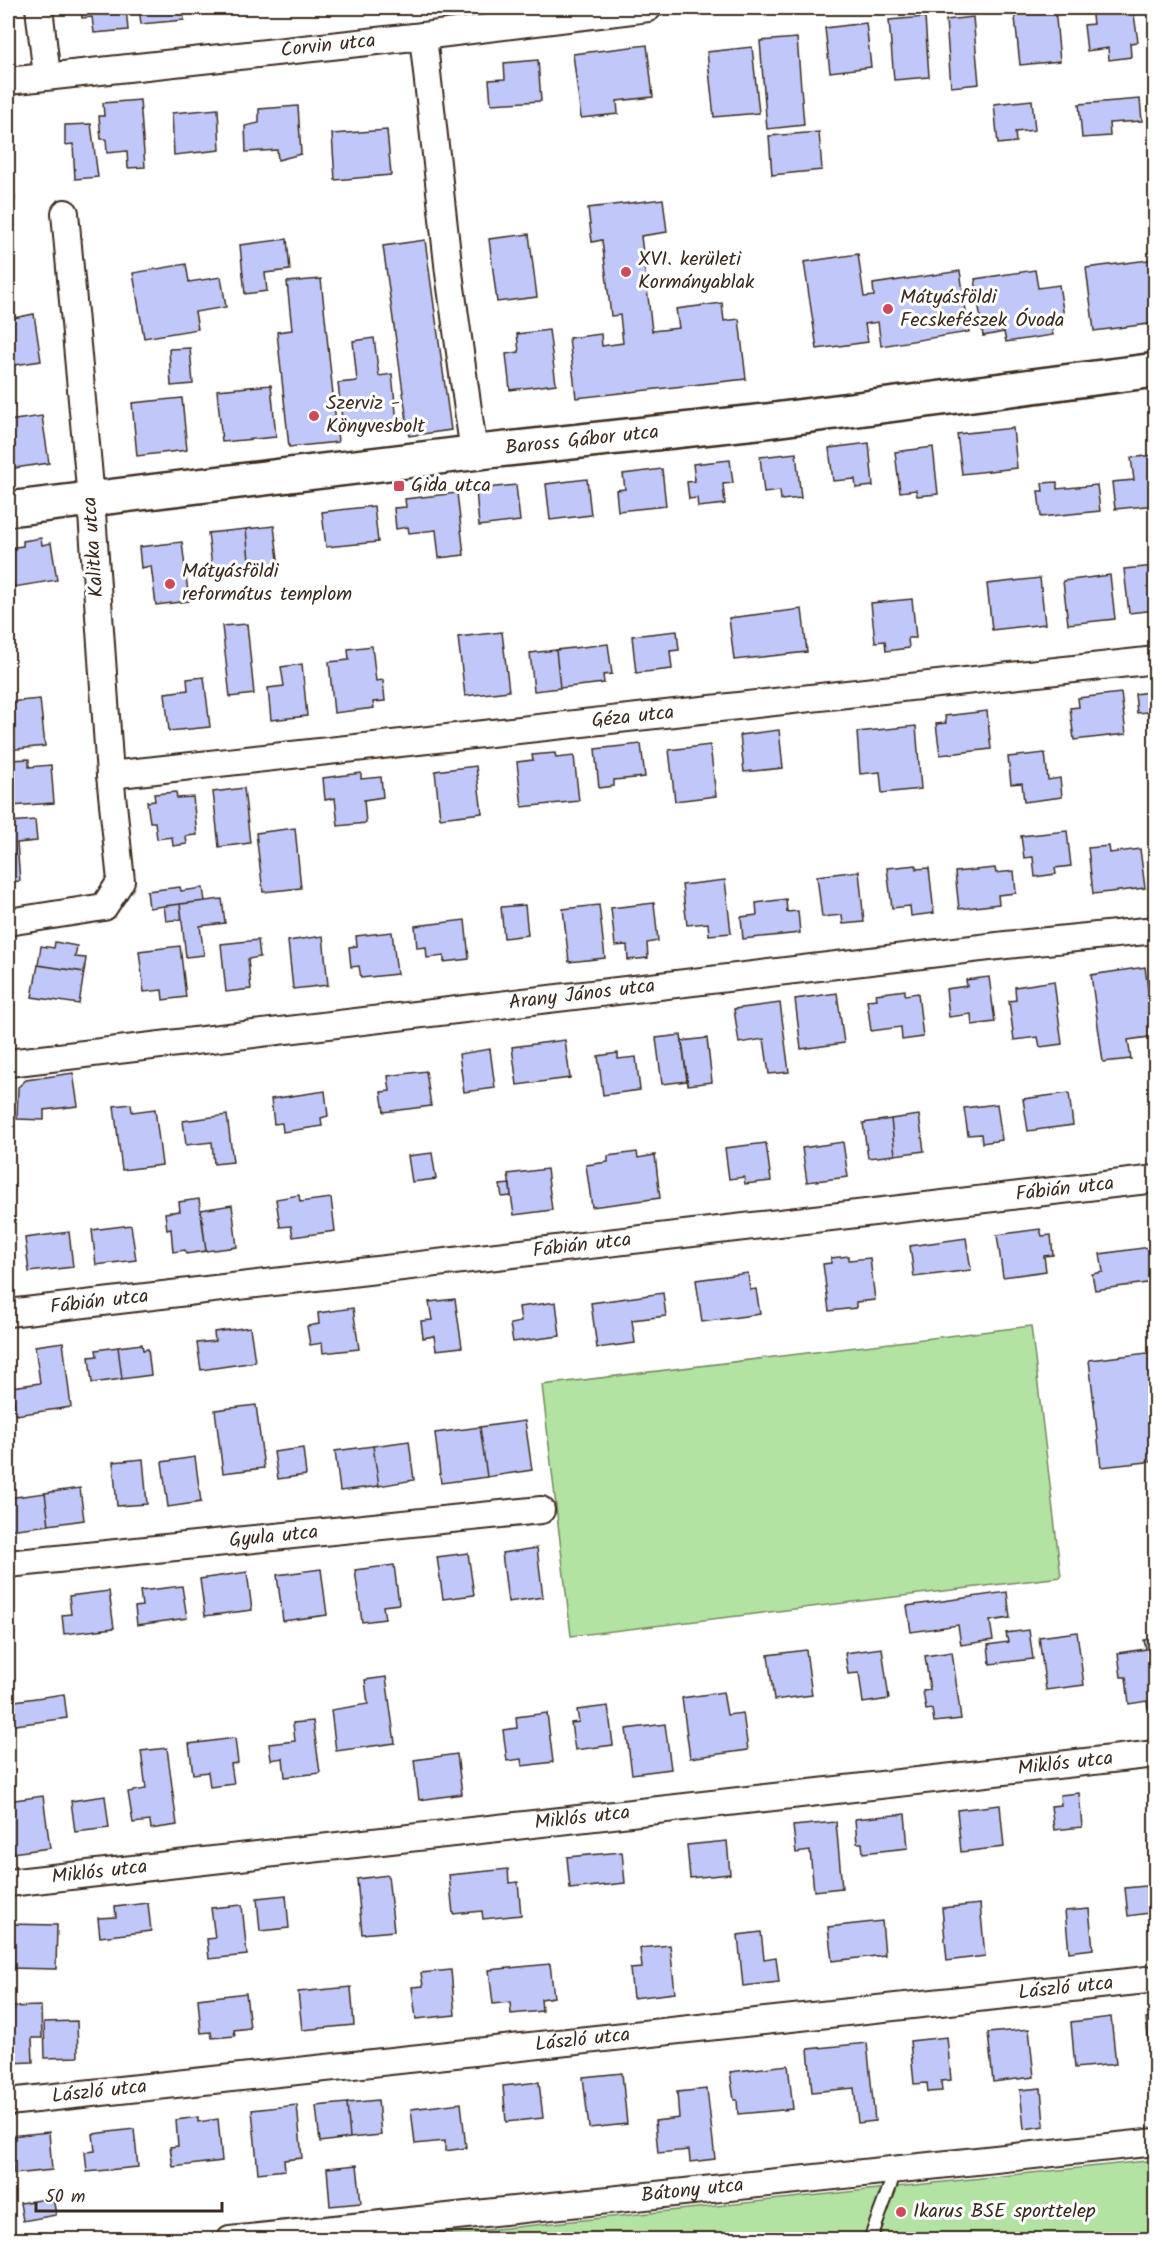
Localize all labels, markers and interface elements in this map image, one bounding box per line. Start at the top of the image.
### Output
street label: Corvin utca [279,25,377,67]
place label: XVI. kerületi Kormányablak [638,244,755,299]
marker: XVI. kerületi Kormányablak [619,265,633,279]
place label: Mátyásföldi Fecskefészek Óvoda [900,282,1064,337]
marker: Mátyásföldi Fecskefészek Óvoda [881,302,895,316]
place label: Szerviz - Könyvesbolt [326,388,425,443]
marker: Szerviz - Könyvesbolt [307,409,321,423]
street label: Baross Gábor utca [503,417,660,465]
place label: Gida utca [411,470,491,502]
marker: Gida utca [392,479,406,493]
street label: Kalitka utca [75,495,113,599]
place label: Mátyásföldi református templom [182,556,352,611]
marker: Mátyásföldi református templom [163,577,177,591]
street label: Géza utca [590,697,676,738]
street label: Arany János utca [507,971,657,1020]
street label: Fábián utca [1014,1168,1116,1211]
street label: Fábián utca [531,1224,633,1268]
street label: Fábián utca [48,1281,150,1324]
street label: Gyula utca [228,1517,320,1558]
street label: Miklós utca [1016,1743,1115,1785]
street label: Miklós utca [533,1797,632,1840]
street label: Miklós utca [50,1851,149,1894]
street label: László utca [1017,1968,1115,2010]
street label: László utca [534,2019,632,2061]
street label: László utca [50,2071,149,2113]
street label: Bátony utca [640,2170,745,2212]
scale bar [36,2175,222,2213]
text: 50 m [45,2183,85,2212]
place label: Ikarus BSE sporttelep [913,2196,1096,2228]
marker: Ikarus BSE sporttelep [894,2205,908,2219]

